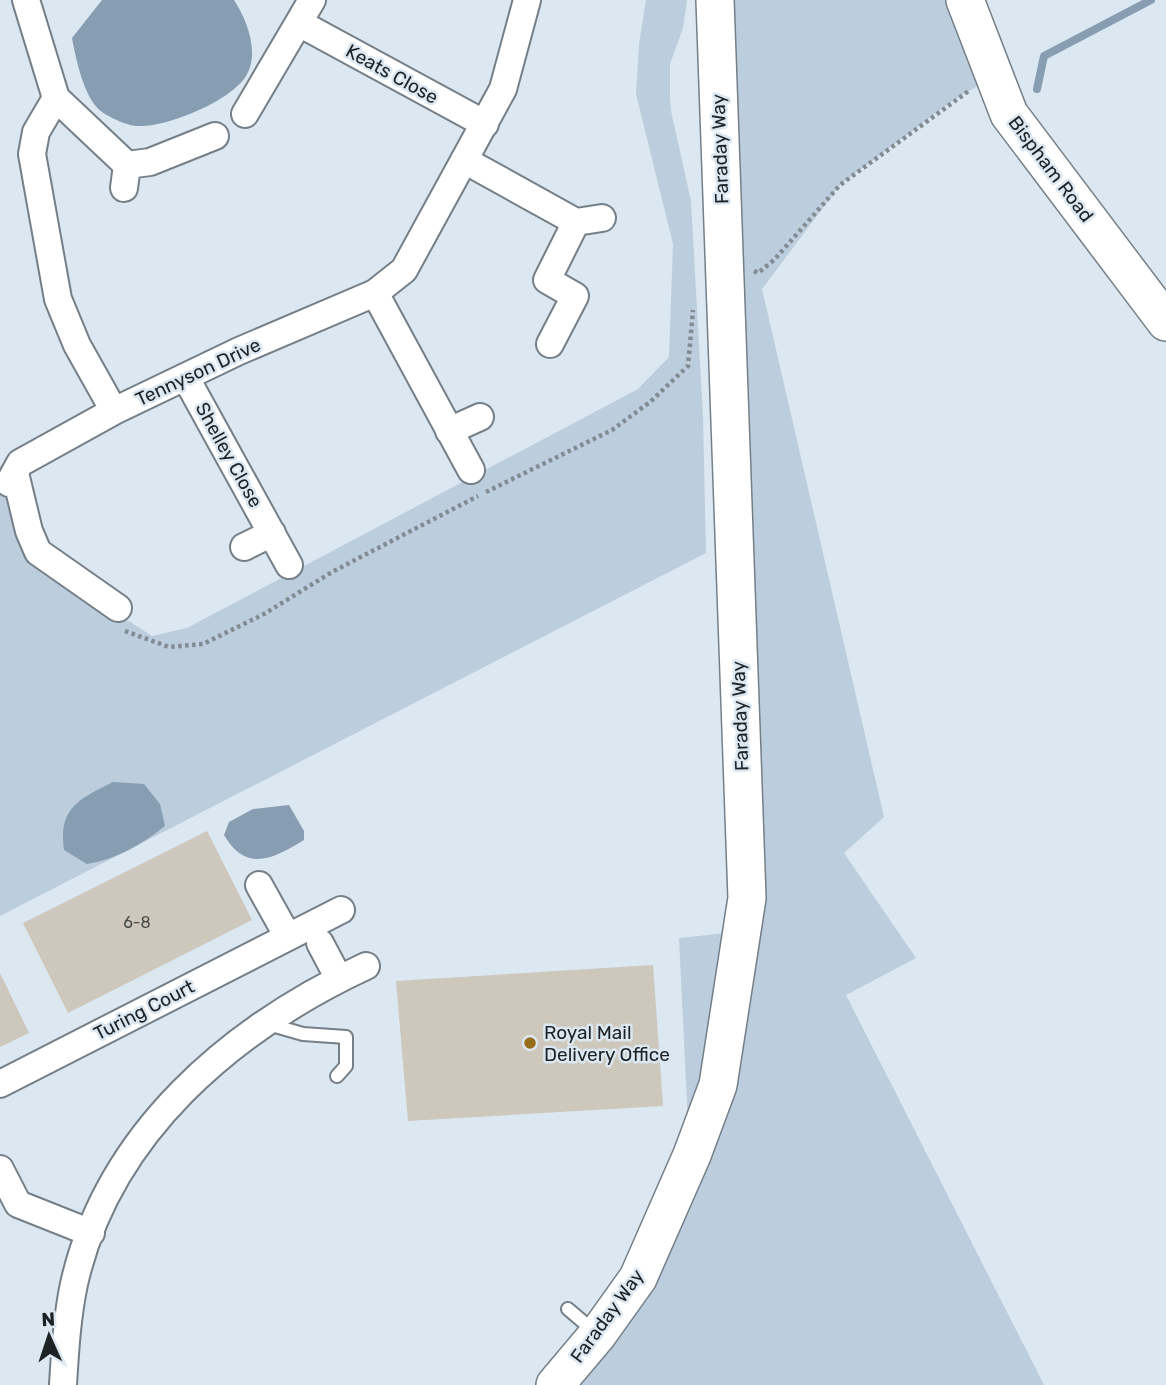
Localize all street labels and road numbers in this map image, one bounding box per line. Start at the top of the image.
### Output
street label: Keats Close [342,39,442,109]
street label: Faraday Way [707,94,733,204]
street label: Bispham Road [1004,111,1098,227]
street label: Tennyson Drive [132,333,264,411]
street label: Shelley Close [191,398,267,512]
street label: Faraday Way [727,661,753,771]
street label: Turing Court [90,975,199,1045]
street label: Faraday Way [565,1265,649,1367]

